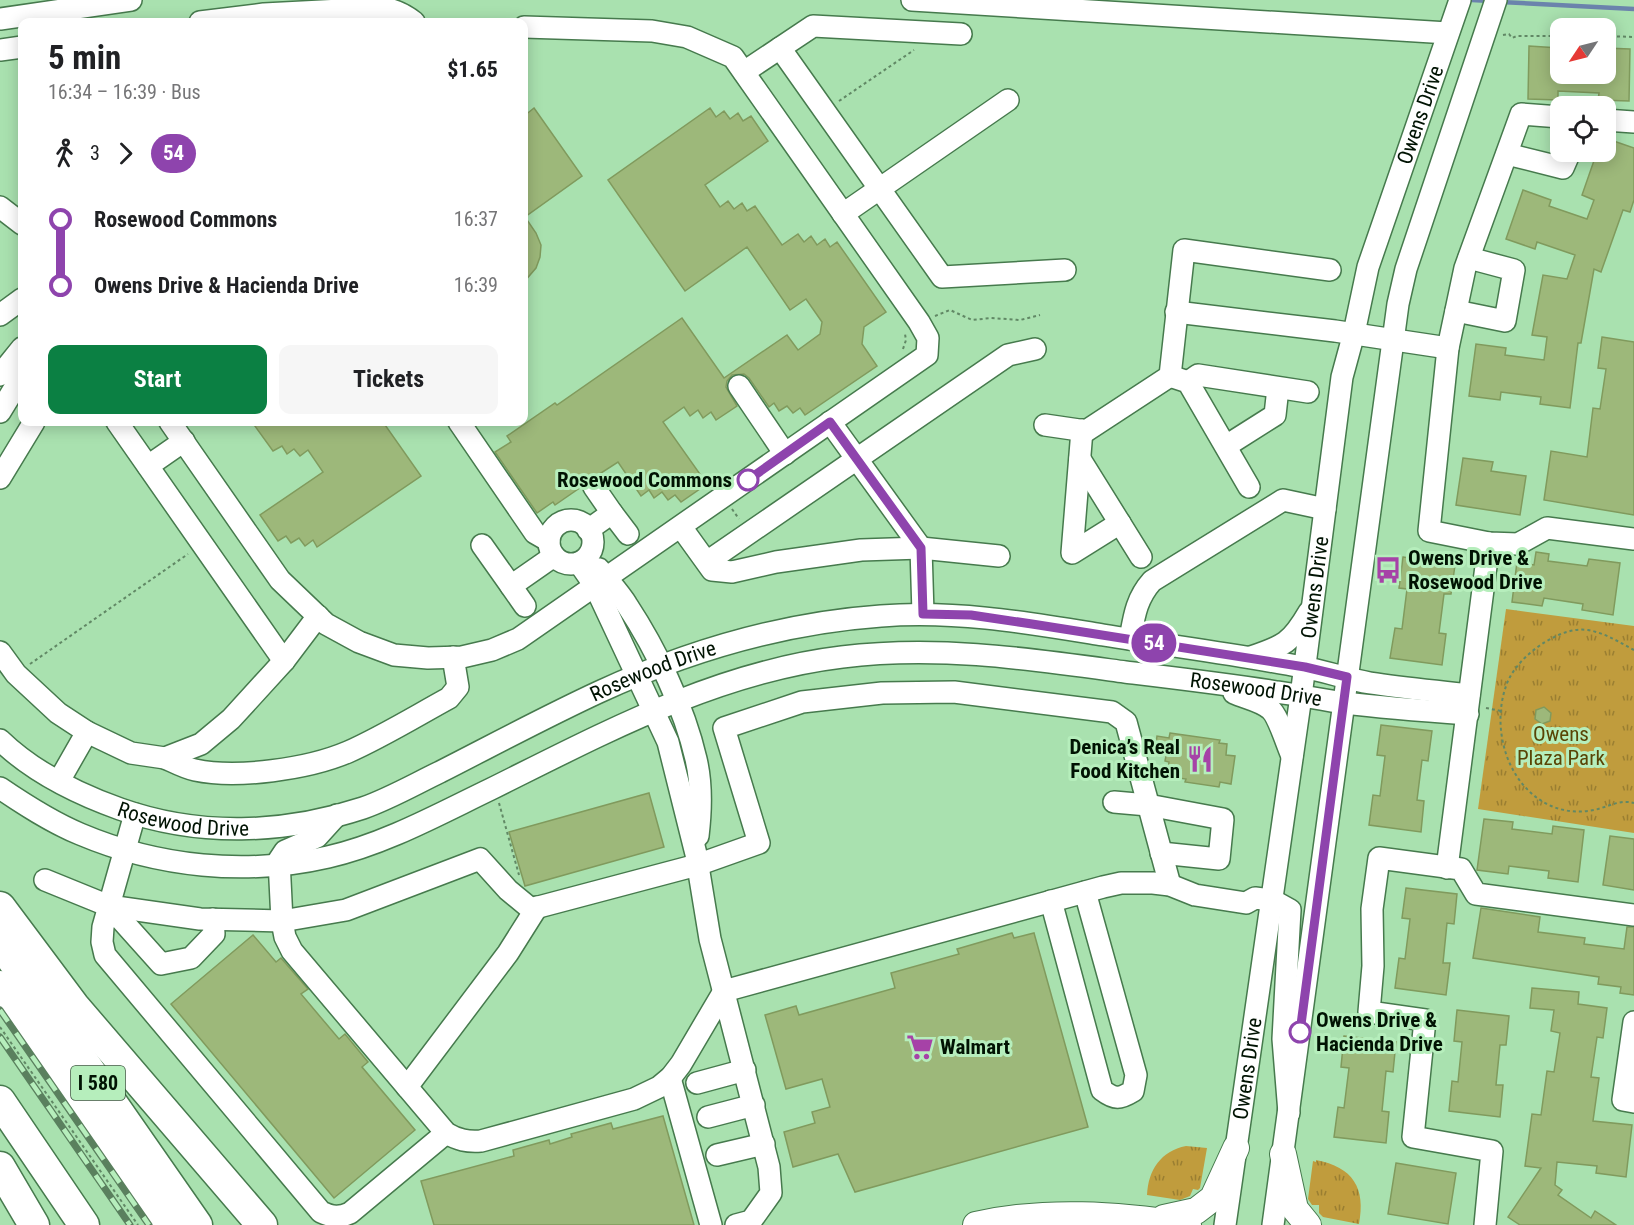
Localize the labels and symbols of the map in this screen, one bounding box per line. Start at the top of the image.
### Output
north arrow [1550,18,1616,84]
street label: Owens Drive [1392,62,1449,167]
place label: Rosewood Commons [557,468,732,492]
marker: Rosewood Commons [737,469,759,491]
street label: Owens Drive [1297,535,1333,640]
place label: Owens Drive & Rosewood Drive [1408,546,1543,594]
bus stop icon: Owens Drive & Rosewood Drive [1373,555,1403,585]
line badge: 54 [1127,624,1181,662]
street label: Rosewood Drive [586,636,719,706]
street label: Rosewood Drive [1189,668,1324,711]
park label: Owens Plaza Park [1517,722,1606,770]
place label: Denica’s Real Food Kitchen [1070,735,1180,783]
restaurant icon: Denica’s Real Food Kitchen [1185,744,1215,774]
street label: Rosewood Drive [114,797,249,841]
place label: Owens Drive & Hacienda Drive [1316,1008,1443,1056]
street label: Owens Drive [1228,1016,1267,1121]
marker: Owens Drive & Hacienda Drive [1289,1021,1311,1043]
supermarket icon: Walmart [905,1032,935,1062]
place label: Walmart [940,1035,1010,1059]
road number: I 580 [71,1066,125,1100]

